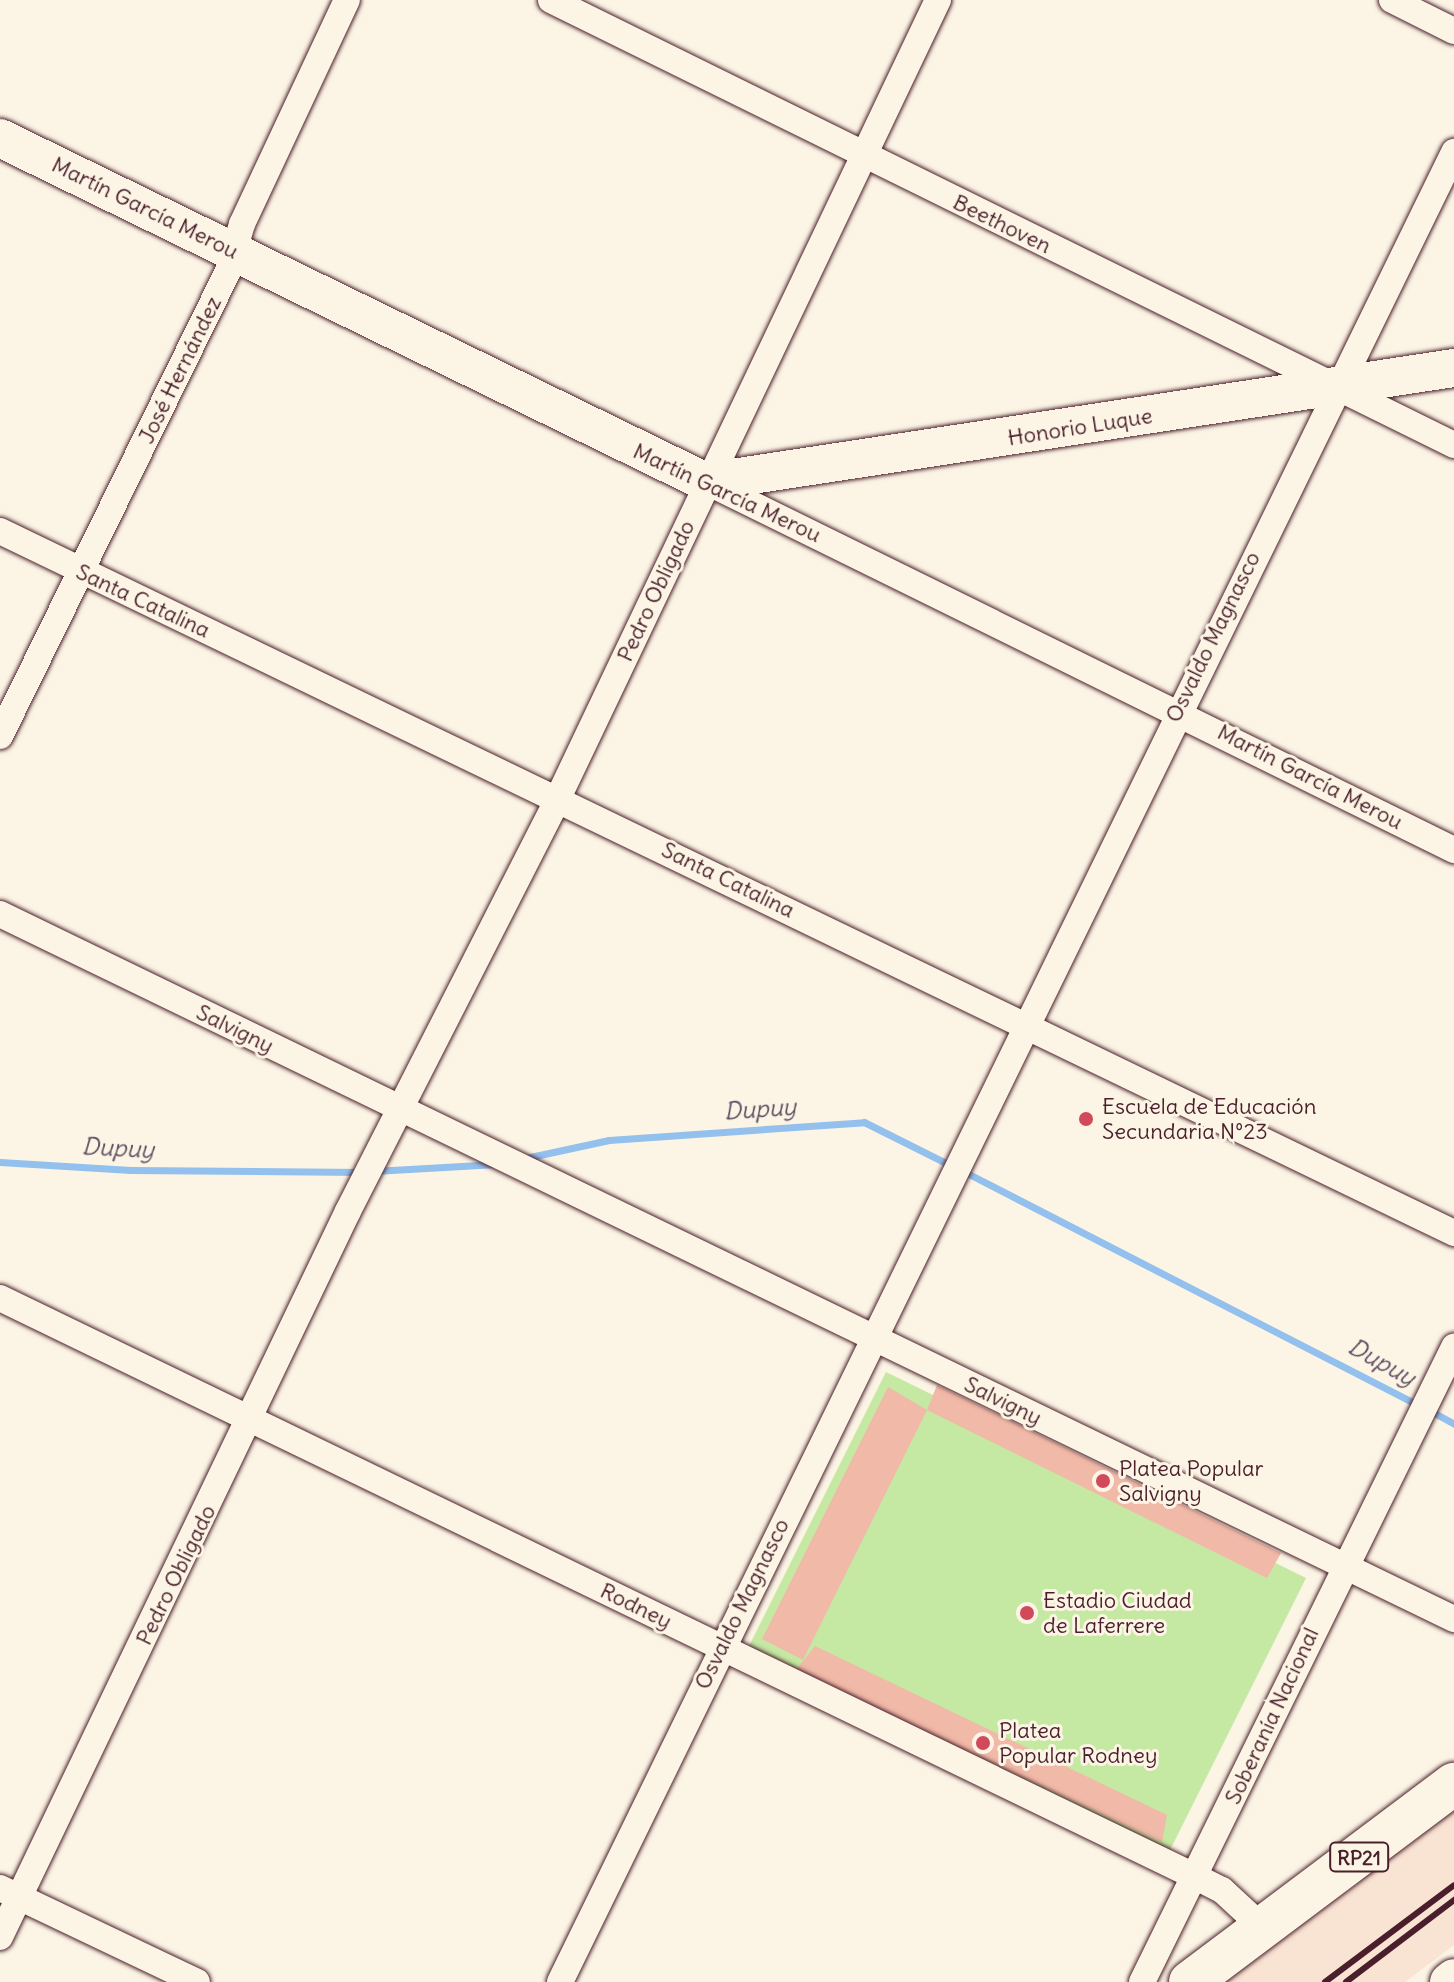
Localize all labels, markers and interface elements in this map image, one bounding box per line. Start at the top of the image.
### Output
street label: Martín García Merou [47,151,243,265]
street label: Beethoven [949,189,1055,259]
street label: José Hernández [133,292,227,448]
street label: Honorio Luque [1006,403,1154,451]
street label: Martín García Merou [629,438,825,548]
street label: Pedro Obligado [612,516,700,666]
street label: Osvaldo Magnasco [1160,547,1266,727]
street label: Santa Catalina [72,558,214,644]
street label: Martín García Merou [1213,719,1407,835]
street label: Santa Catalina [657,836,799,924]
street label: Salvigny [192,999,278,1059]
water label: Dupuy [723,1092,797,1126]
place label: Escuela de Educación Secundaria Nº23 [1102,1093,1316,1144]
marker: Escuela de Educación Secundaria Nº23 [1077,1110,1095,1128]
water label: Dupuy [81,1132,155,1164]
water label: Dupuy [1343,1332,1421,1392]
street label: Salvigny [960,1371,1046,1431]
place label: Platea Popular Salvigny [1119,1455,1264,1506]
marker: Platea Popular Salvigny [1094,1472,1112,1490]
street label: Pedro Obligado [131,1501,221,1649]
street label: Osvaldo Magnasco [689,1514,795,1694]
street label: Rodney [596,1577,676,1635]
place label: Estadio Ciudad de Laferrere [1043,1587,1192,1638]
marker: Estadio Ciudad de Laferrere [1018,1604,1036,1622]
street label: Soberanía Nacional [1220,1624,1324,1808]
place label: Platea Popular Rodney [999,1717,1157,1768]
marker: Platea Popular Rodney [974,1734,992,1752]
road number: RP21 [1329,1841,1389,1873]

